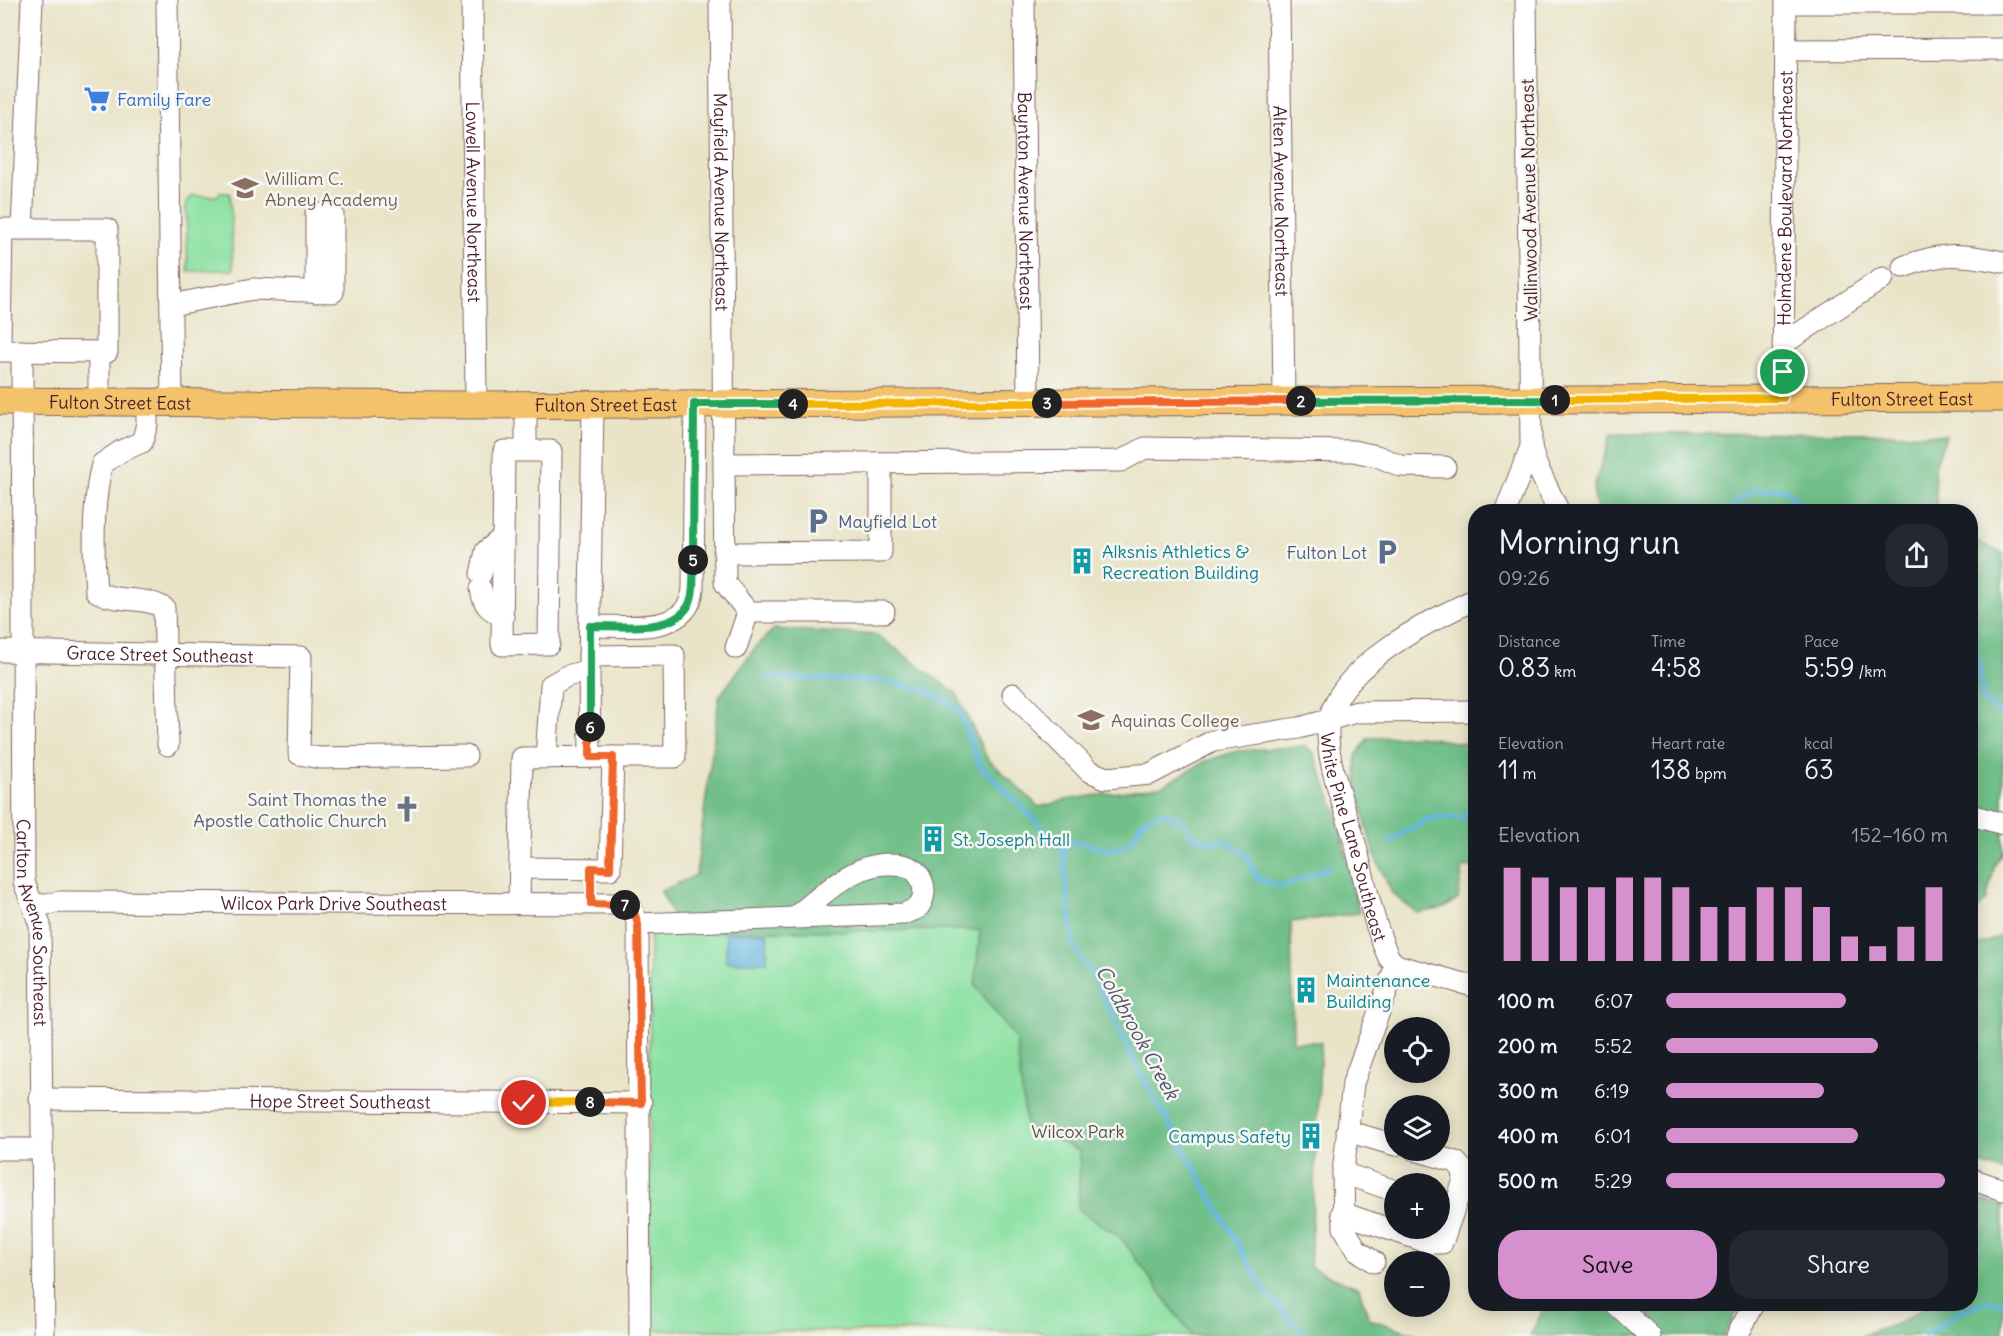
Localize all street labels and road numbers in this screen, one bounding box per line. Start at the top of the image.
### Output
street label: Holmdene Boulevard Northeast [1772,70,1797,326]
street label: Wallinwood Avenue Northeast [1515,78,1543,322]
street label: Baynton Avenue Northeast [1013,92,1039,310]
street label: Mayfield Avenue Northeast [709,93,734,311]
street label: Lowell Avenue Northeast [462,101,486,303]
street label: Alten Avenue Northeast [1269,105,1294,297]
street label: Fulton Street East [1831,387,1973,410]
street label: Fulton Street East [49,390,191,414]
street label: Fulton Street East [535,392,677,416]
street label: Grace Street Southeast [66,641,254,668]
street label: White Pine Lane Southeast [1316,731,1393,944]
street label: Carlton Avenue Southeast [12,819,52,1026]
street label: Wilcox Park Drive Southeast [221,891,447,915]
street label: Hope Street Southeast [249,1089,431,1113]

